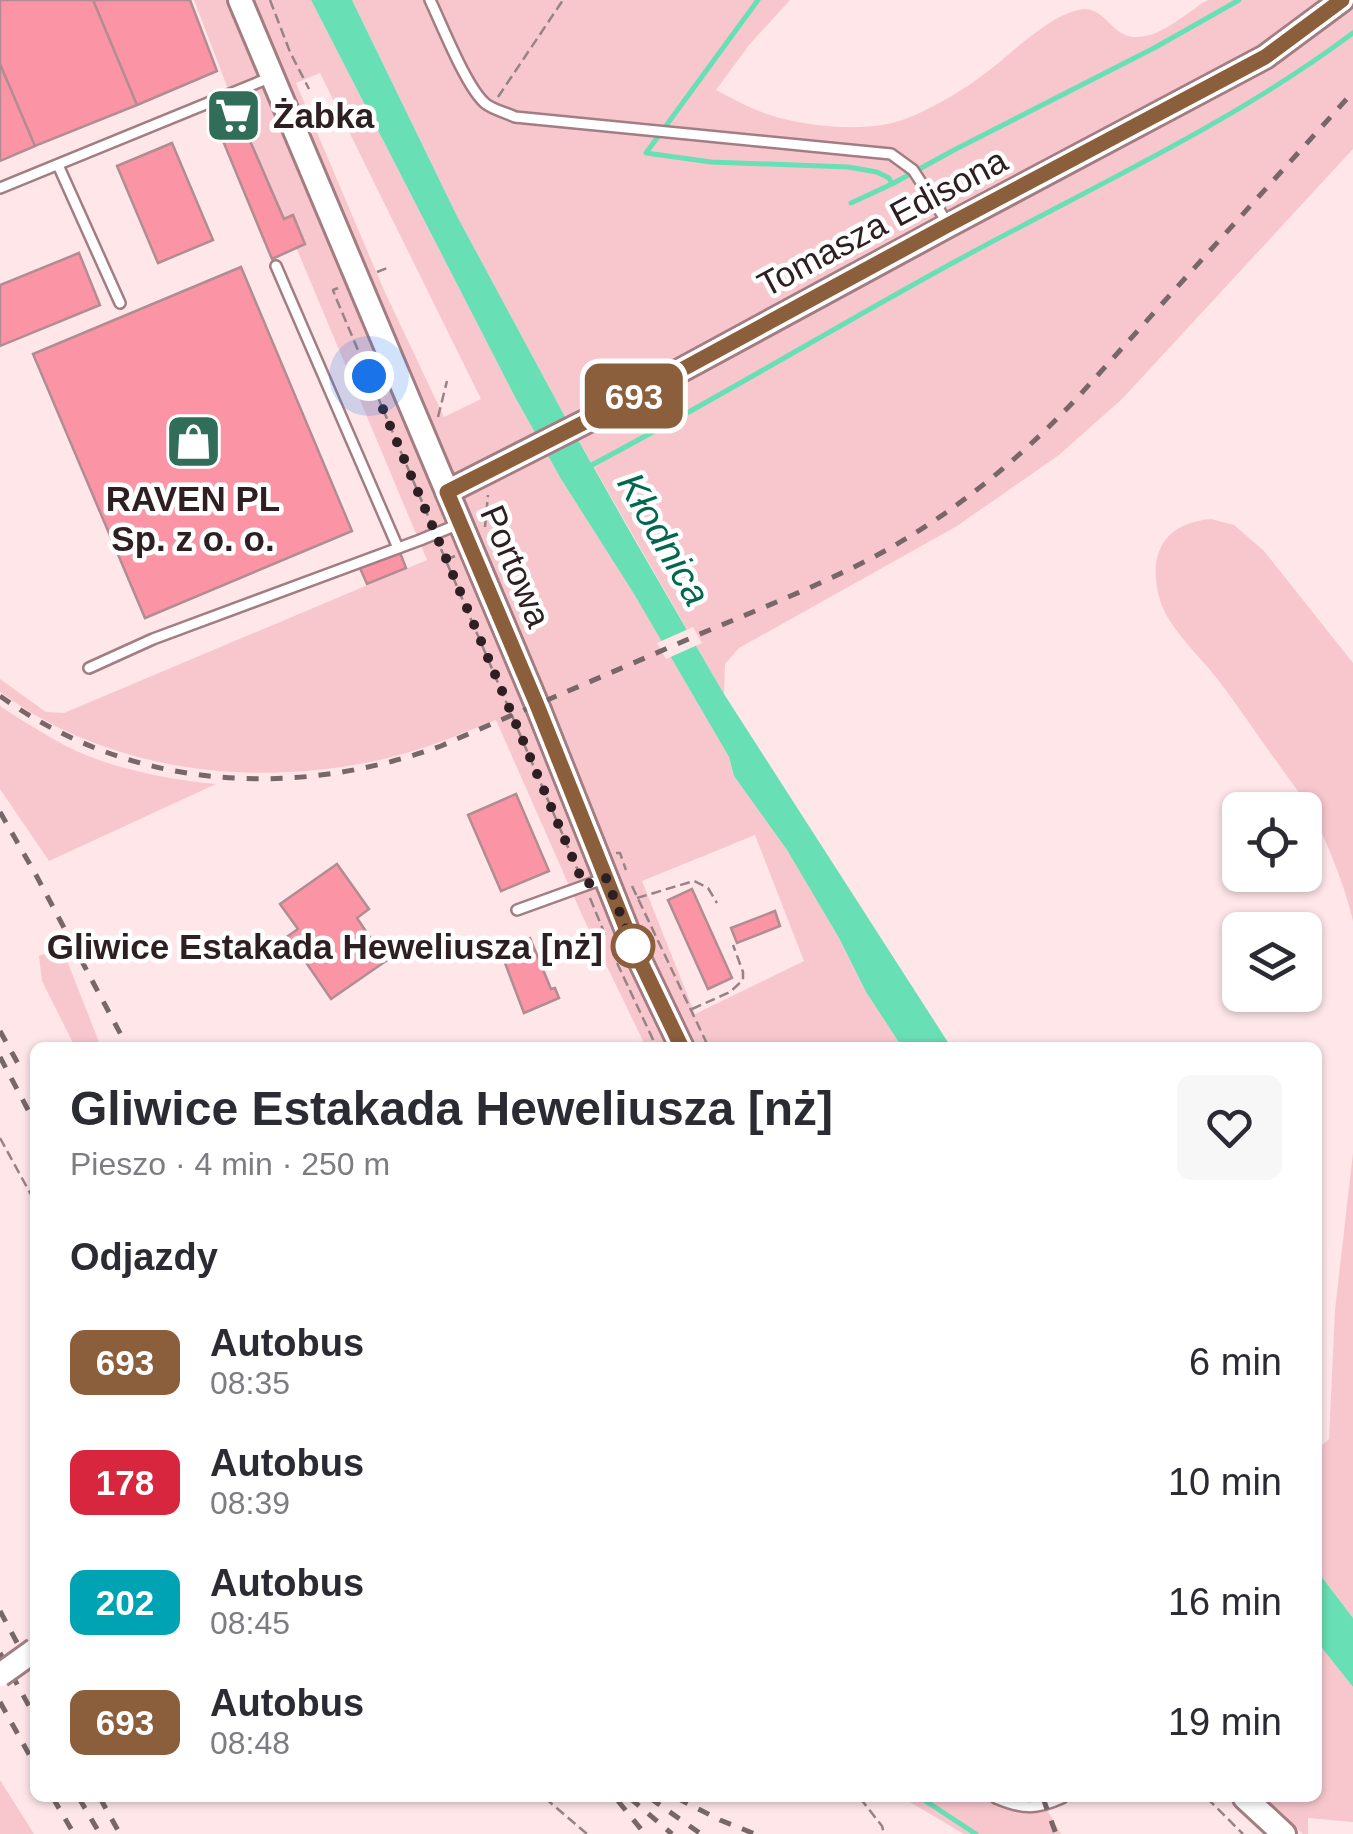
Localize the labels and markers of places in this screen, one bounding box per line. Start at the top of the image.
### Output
supermarket icon: Żabka [204,85,264,145]
place label: Żabka [273,96,375,135]
shop icon: RAVEN PL Sp. z o. o. [163,412,223,472]
place label: RAVEN PL Sp. z o. o. [106,479,280,558]
marker: Gliwice Estakada Heweliusza [nż] [612,925,654,967]
place label: Gliwice Estakada Heweliusza [nż] [47,927,603,966]

